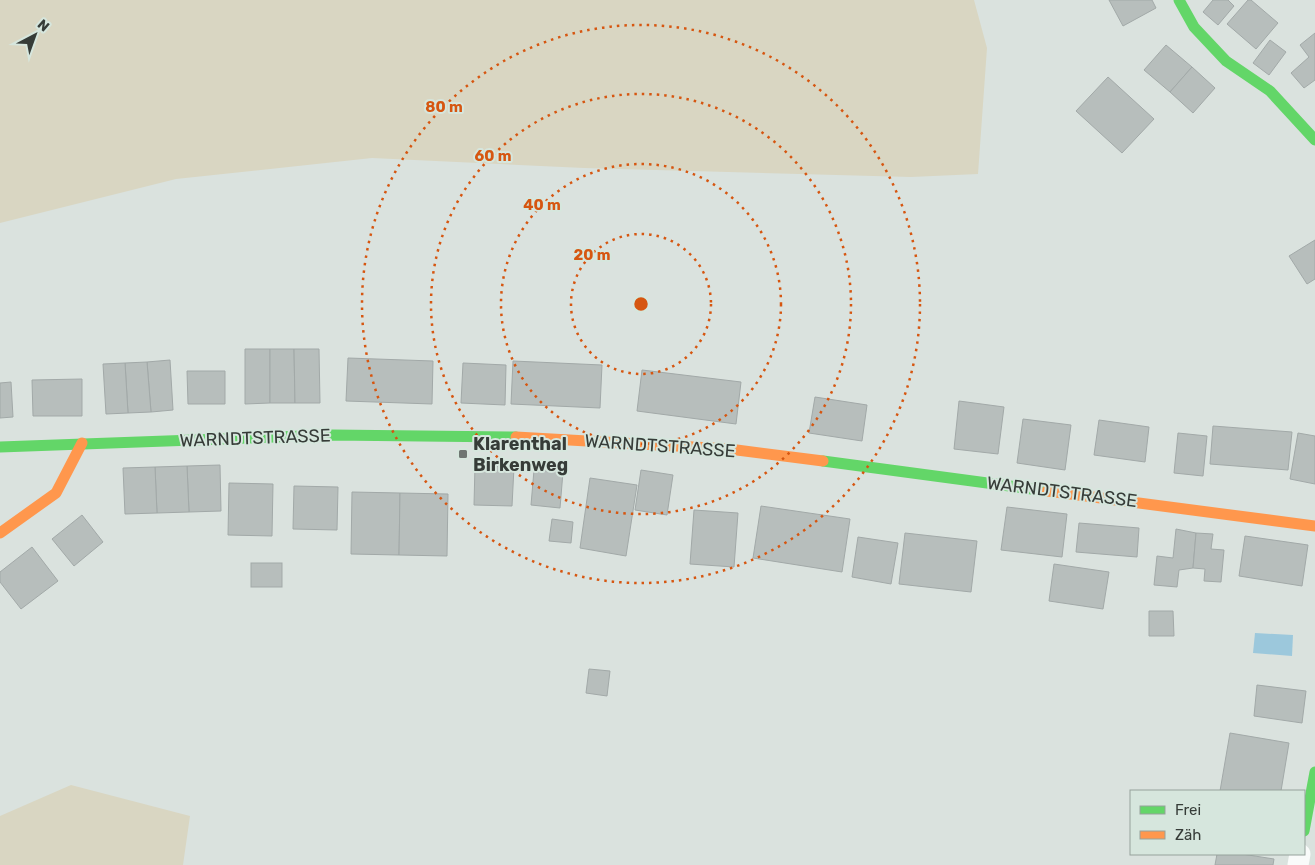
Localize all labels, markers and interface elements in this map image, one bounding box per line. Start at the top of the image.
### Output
north arrow [10,10,60,60]
text: N [34,16,53,35]
text: 80 m [425,98,463,116]
text: 60 m [475,147,511,165]
text: 40 m [523,196,561,214]
text: 20 m [574,246,610,264]
centre of rings [632,295,650,313]
street label: WARNDTSTRASSE [179,424,331,452]
street label: WARNDTSTRASSE [584,430,736,462]
place label: Klarenthal Birkenweg [473,433,568,476]
marker: Klarenthal Birkenweg [457,448,469,460]
street label: WARNDTSTRASSE [986,472,1138,512]
legend [1130,790,1305,855]
text: Frei [1175,801,1201,819]
text: Zäh [1175,826,1201,844]

